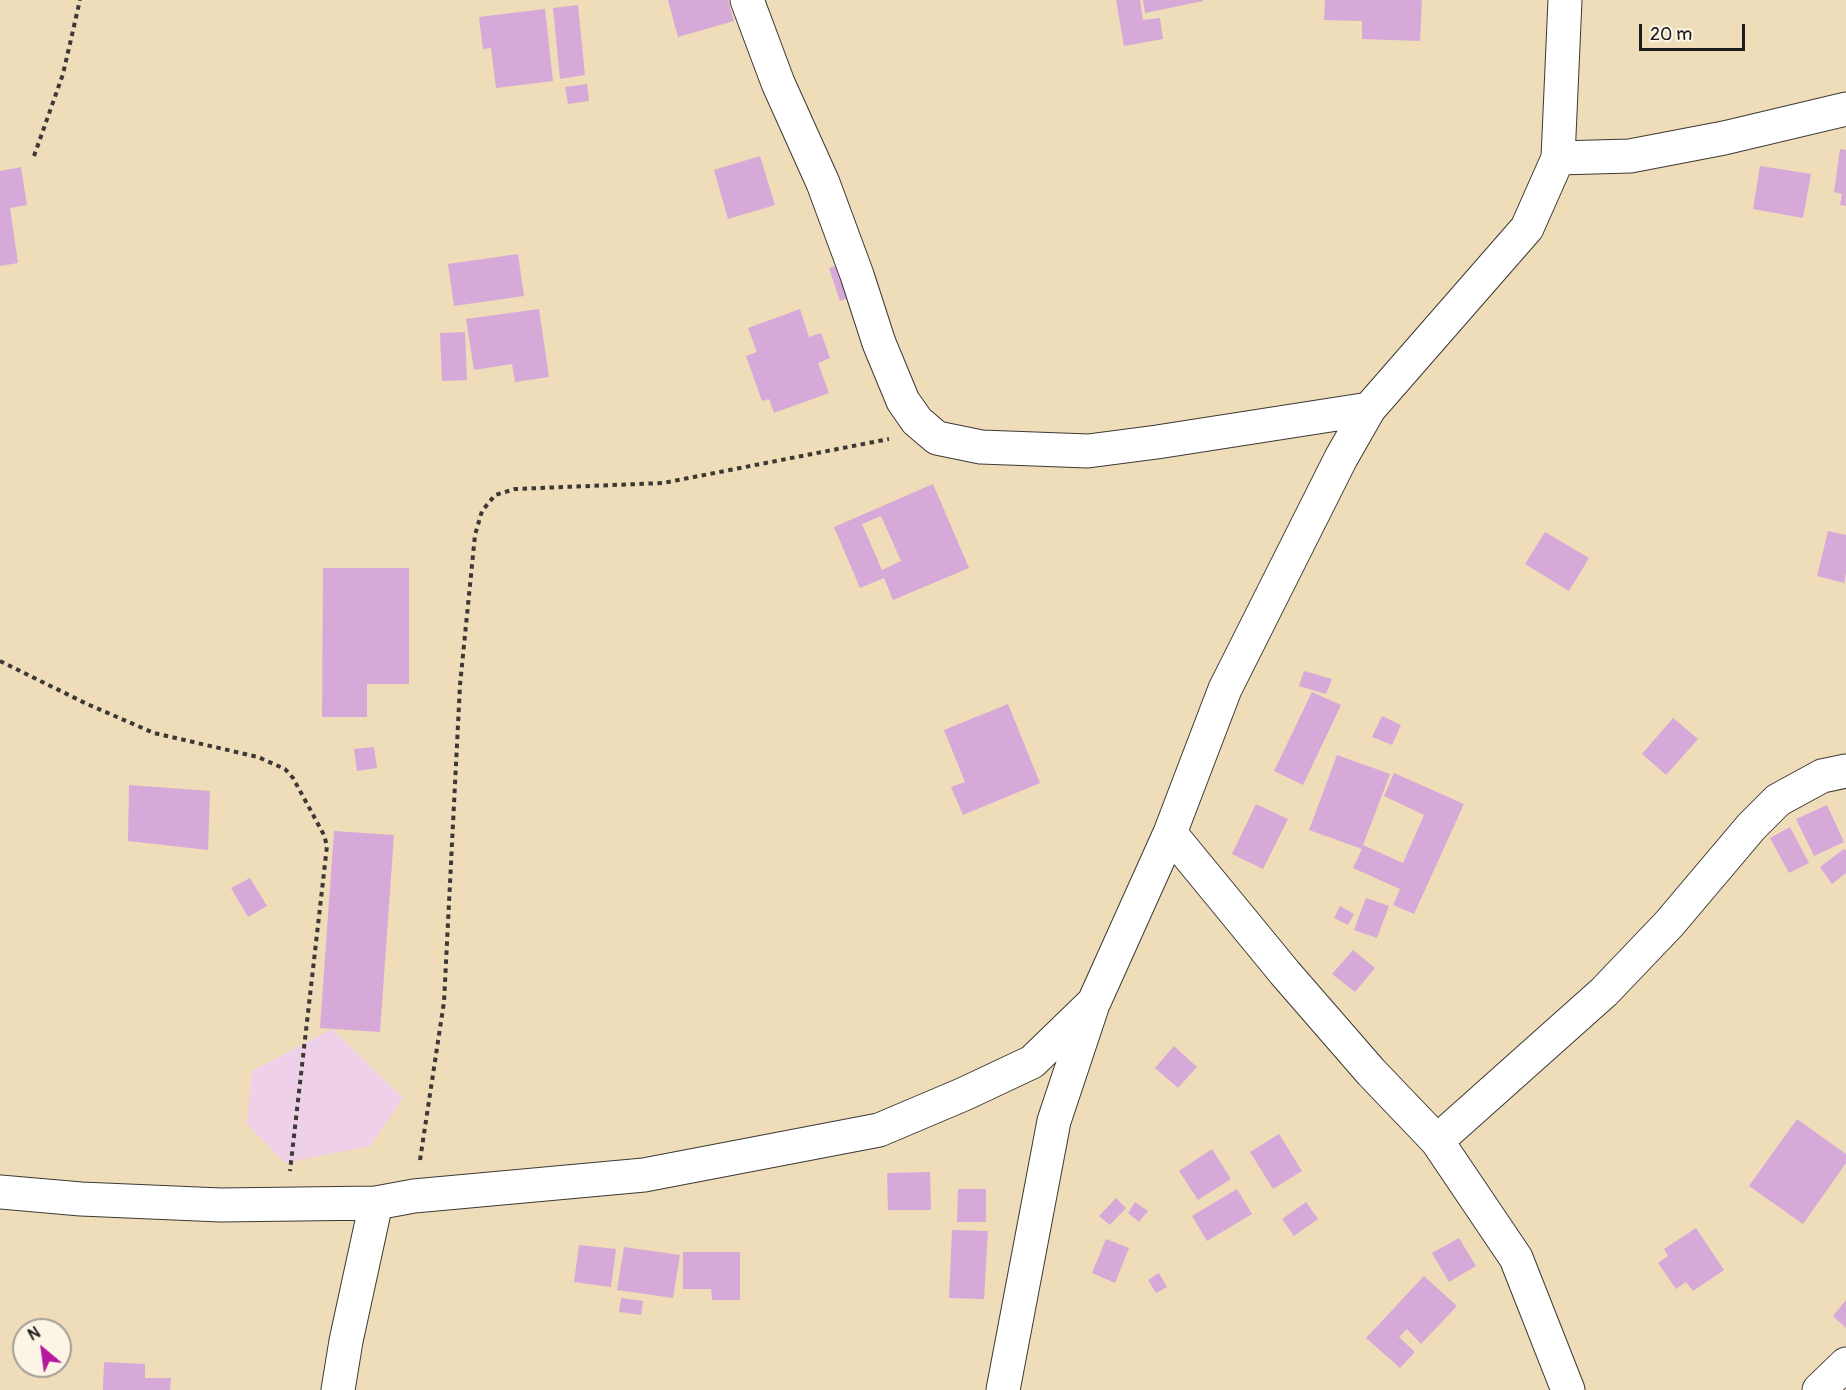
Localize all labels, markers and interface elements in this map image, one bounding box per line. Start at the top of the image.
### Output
scale bar [1642,12,1748,50]
text: 20 m [1650,23,1692,46]
north arrow [12,1318,72,1378]
text: N [25,1323,44,1345]

